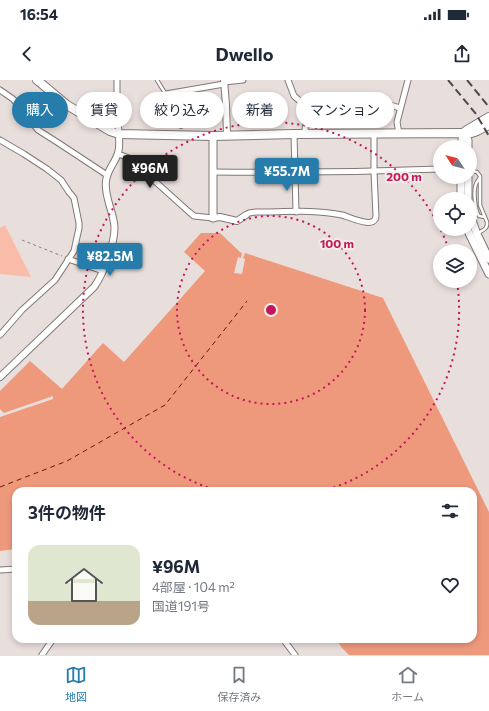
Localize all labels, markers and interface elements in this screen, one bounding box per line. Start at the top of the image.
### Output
text: 16:54 [20,5,58,23]
icon: back [16,43,38,65]
text: Dwello [216,43,273,65]
icon: share [451,43,473,65]
chip: 購入 [12,92,68,128]
chip: 賃貸 [76,92,132,128]
chip: 絞り込み [140,92,224,128]
chip: 新着 [232,92,288,128]
chip: マンション [296,92,394,128]
north arrow [433,140,477,184]
map controls [433,140,477,288]
pin: ¥96M [126,155,174,189]
pin: ¥55.7M [254,158,320,192]
text: ¥96M [132,160,168,176]
text: ¥55.7M [264,163,310,179]
text: 200 m [386,169,422,183]
button: locate [433,192,477,236]
text: 100 m [320,236,354,250]
pin: ¥82.5M [77,243,143,277]
button: layers [433,244,477,288]
text: ¥82.5M [86,248,134,264]
centre of rings [264,303,278,317]
icon: filters [439,500,461,522]
text: 3件の物件 [28,502,106,523]
text: ¥96M [152,556,200,577]
icon: home [60,561,108,609]
icon: heart [439,574,461,596]
text: 4部屋 · 104 m² [152,579,235,595]
text: 国道191号 [152,598,210,614]
tab: 地図 [65,664,87,704]
tab: 保存済み [217,664,261,704]
tab: ホーム [391,664,424,704]

